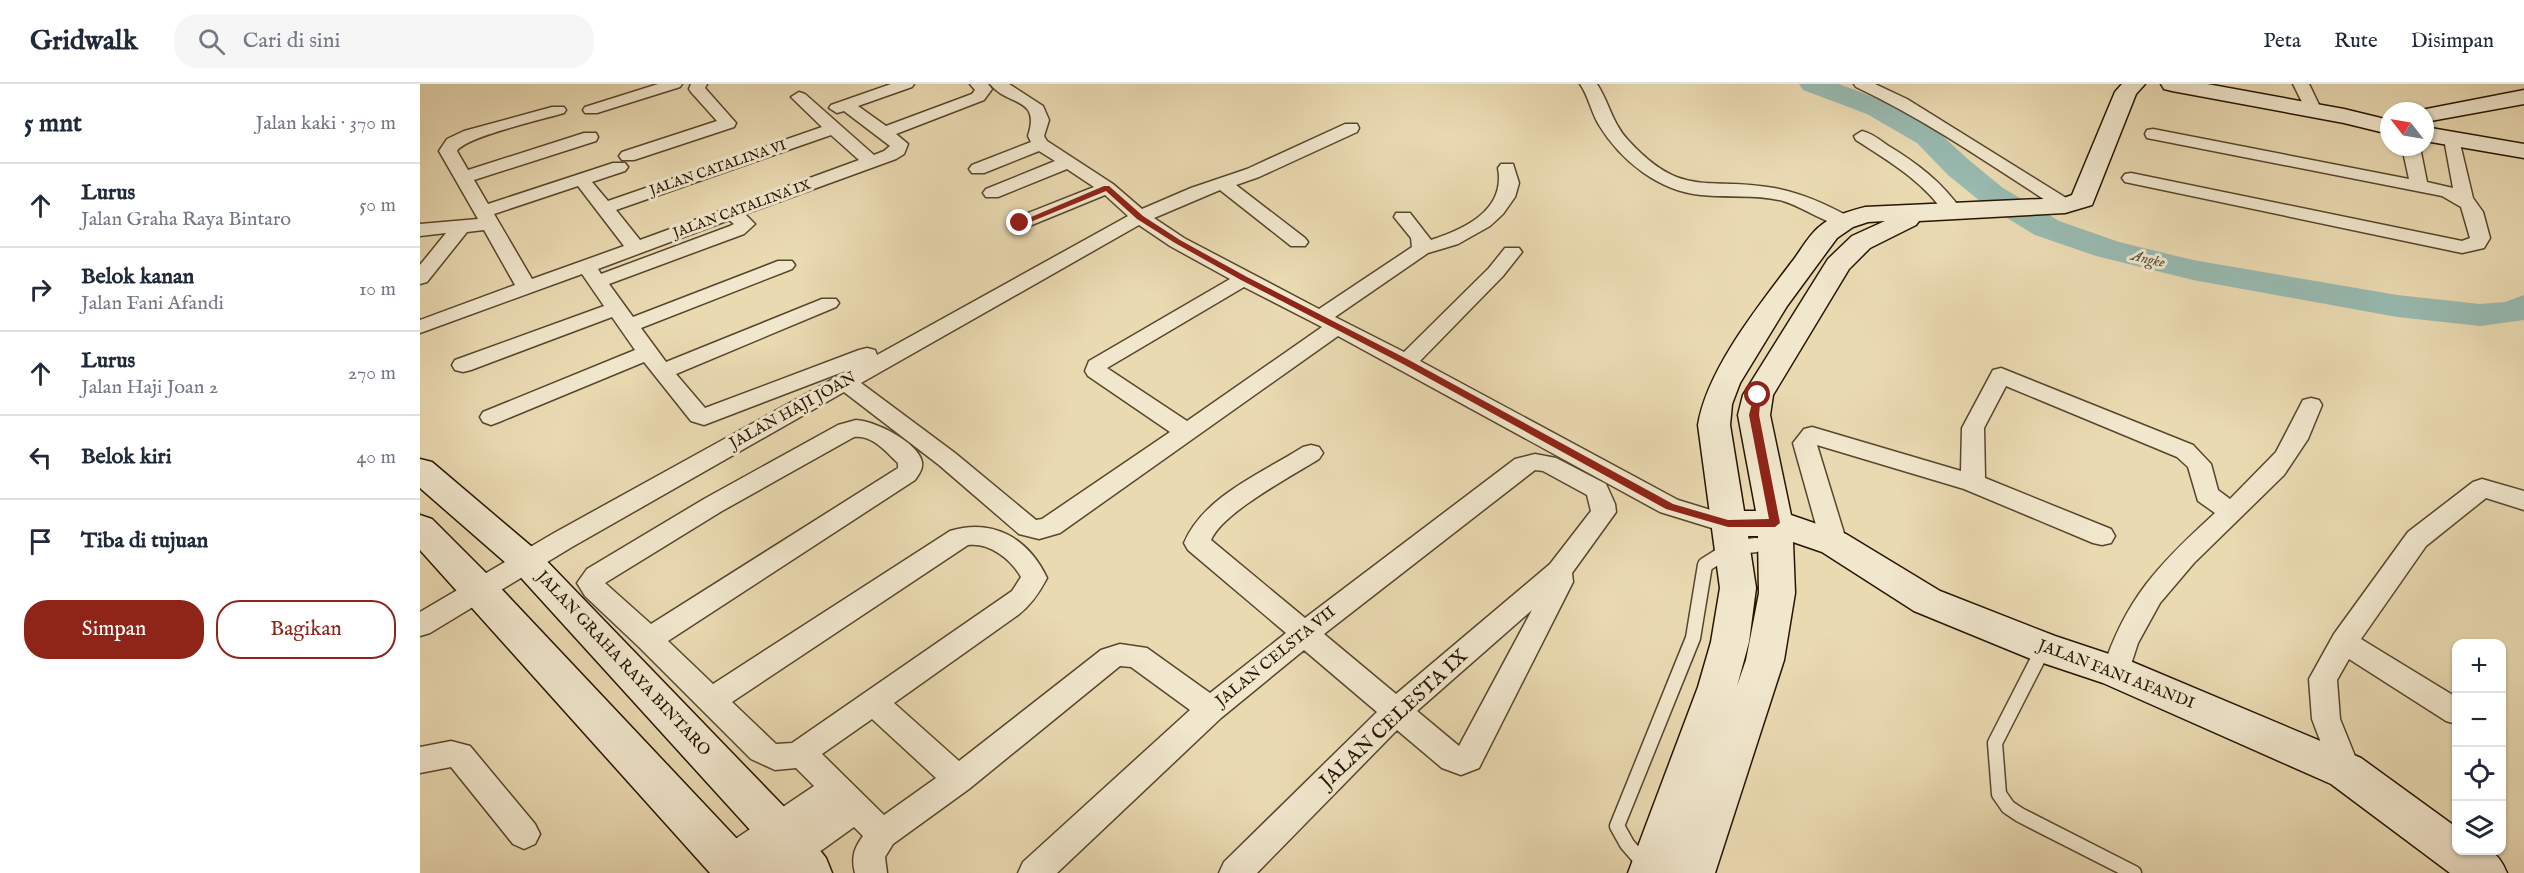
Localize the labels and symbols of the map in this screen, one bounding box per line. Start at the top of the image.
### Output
north arrow [2380,102,2434,156]
street label: JALAN CATALINA VI [645,136,789,200]
street label: JALAN CATALINA IX [669,175,814,243]
route end [1006,209,1032,235]
water label: Angke [2127,245,2167,273]
street label: JALAN HAJI JOAN [725,368,860,455]
route start [1744,381,1770,407]
street label: JALAN GRAHA RAYA BINTARO [530,566,714,761]
street label: JALAN CELSTA VII [1211,602,1340,713]
street label: JALAN FANI AFANDI [2033,635,2197,714]
street label: JALAN CELESTA IX [1313,644,1473,796]

